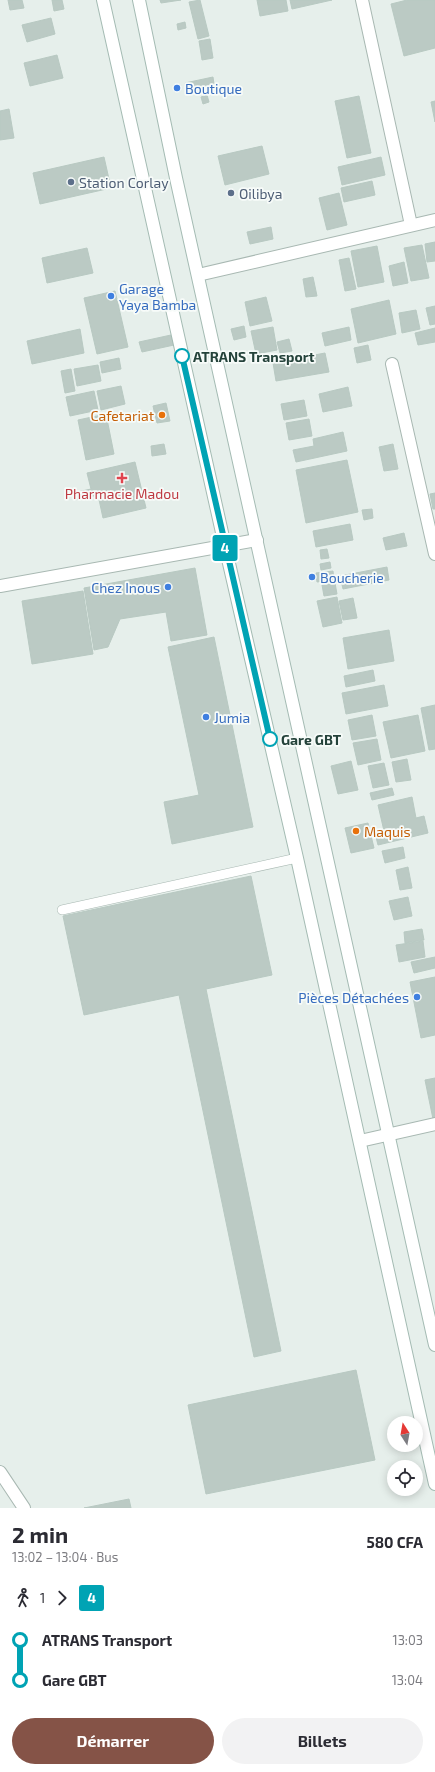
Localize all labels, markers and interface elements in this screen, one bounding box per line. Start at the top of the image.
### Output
place label: Boutique [185,80,242,97]
marker: Boutique [172,83,182,93]
place label: Station Corlay [79,174,169,191]
marker: Station Corlay [66,177,76,187]
place label: Oilibya [239,185,282,202]
marker: Oilibya [226,188,236,198]
place label: Garage Yaya Bamba [119,280,196,313]
marker: Garage Yaya Bamba [106,291,116,301]
marker: ATRANS Transport [174,348,190,364]
place label: ATRANS Transport [193,348,315,365]
place label: Cafetariat [90,407,154,424]
marker: Cafetariat [157,410,167,420]
marker: Pharmacie Madou [117,473,127,483]
place label: Pharmacie Madou [65,485,179,502]
line badge: 4 [212,535,238,561]
text: 4 [221,539,229,556]
place label: Boucherie [320,569,384,586]
marker: Boucherie [307,572,317,582]
place label: Chez Inous [91,579,160,596]
marker: Chez Inous [163,582,173,592]
place label: Jumia [214,709,250,726]
marker: Jumia [201,712,211,722]
marker: Gare GBT [262,731,278,747]
place label: Gare GBT [281,731,342,748]
place label: Maquis [364,823,411,840]
marker: Maquis [351,826,361,836]
place label: Pièces Détachées [298,989,409,1006]
marker: Pièces Détachées [412,992,422,1002]
north arrow [387,1416,423,1452]
map controls [387,1416,423,1496]
button: locate [387,1460,423,1496]
text: 2 min [12,1521,68,1547]
text: 580 CFA [366,1533,423,1551]
text: 13:02 – 13:04 · Bus [12,1549,118,1565]
icon: walk [12,1587,34,1609]
icon: forward [51,1587,73,1609]
text: 4 [87,1589,96,1606]
text: 1 [40,1590,45,1606]
text: ATRANS Transport [42,1631,172,1649]
text: 13:03 [392,1632,423,1648]
text: Gare GBT [42,1671,107,1689]
text: 13:04 [392,1672,423,1688]
button: Démarrer [12,1718,214,1764]
button: Billets [222,1718,423,1764]

